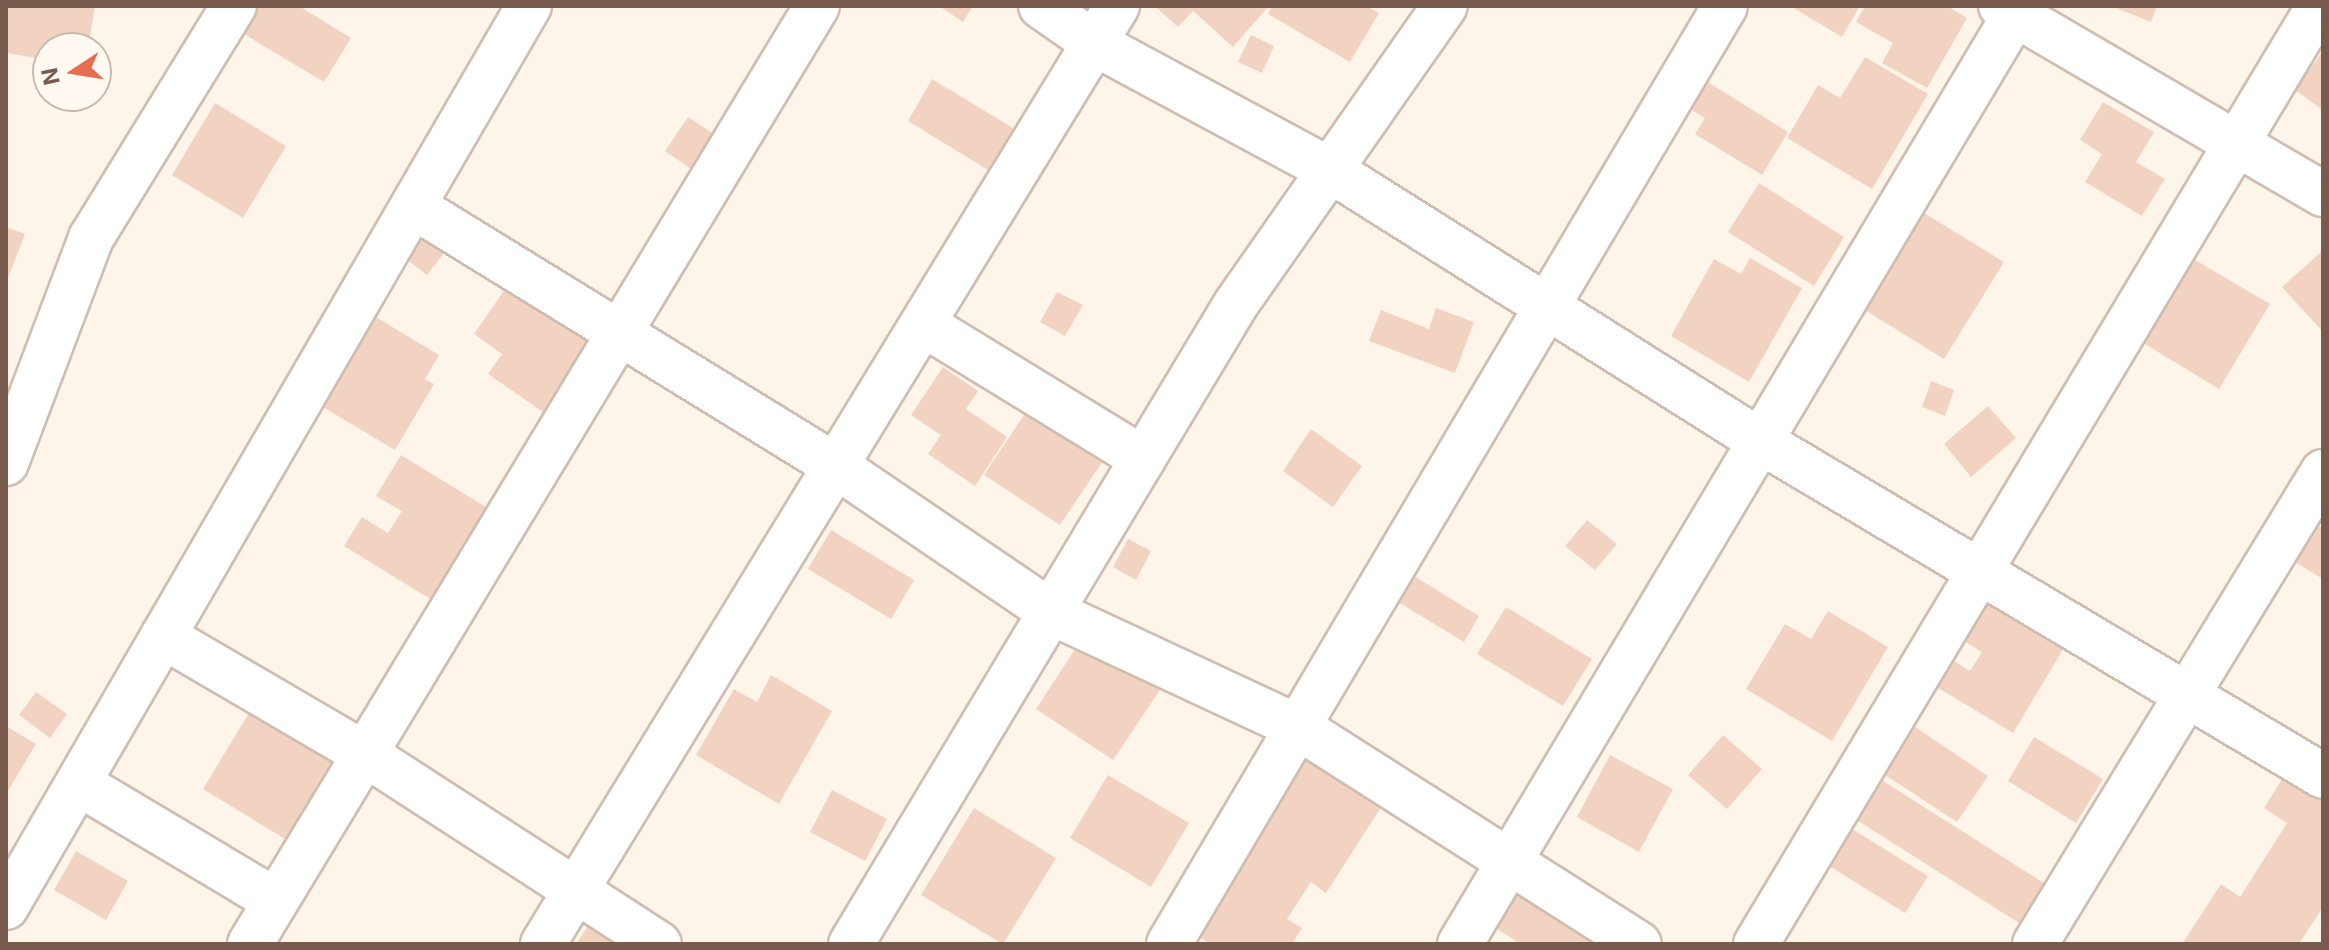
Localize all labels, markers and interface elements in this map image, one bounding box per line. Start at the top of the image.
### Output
north arrow [32,32,112,112]
text: N [36,66,65,87]

